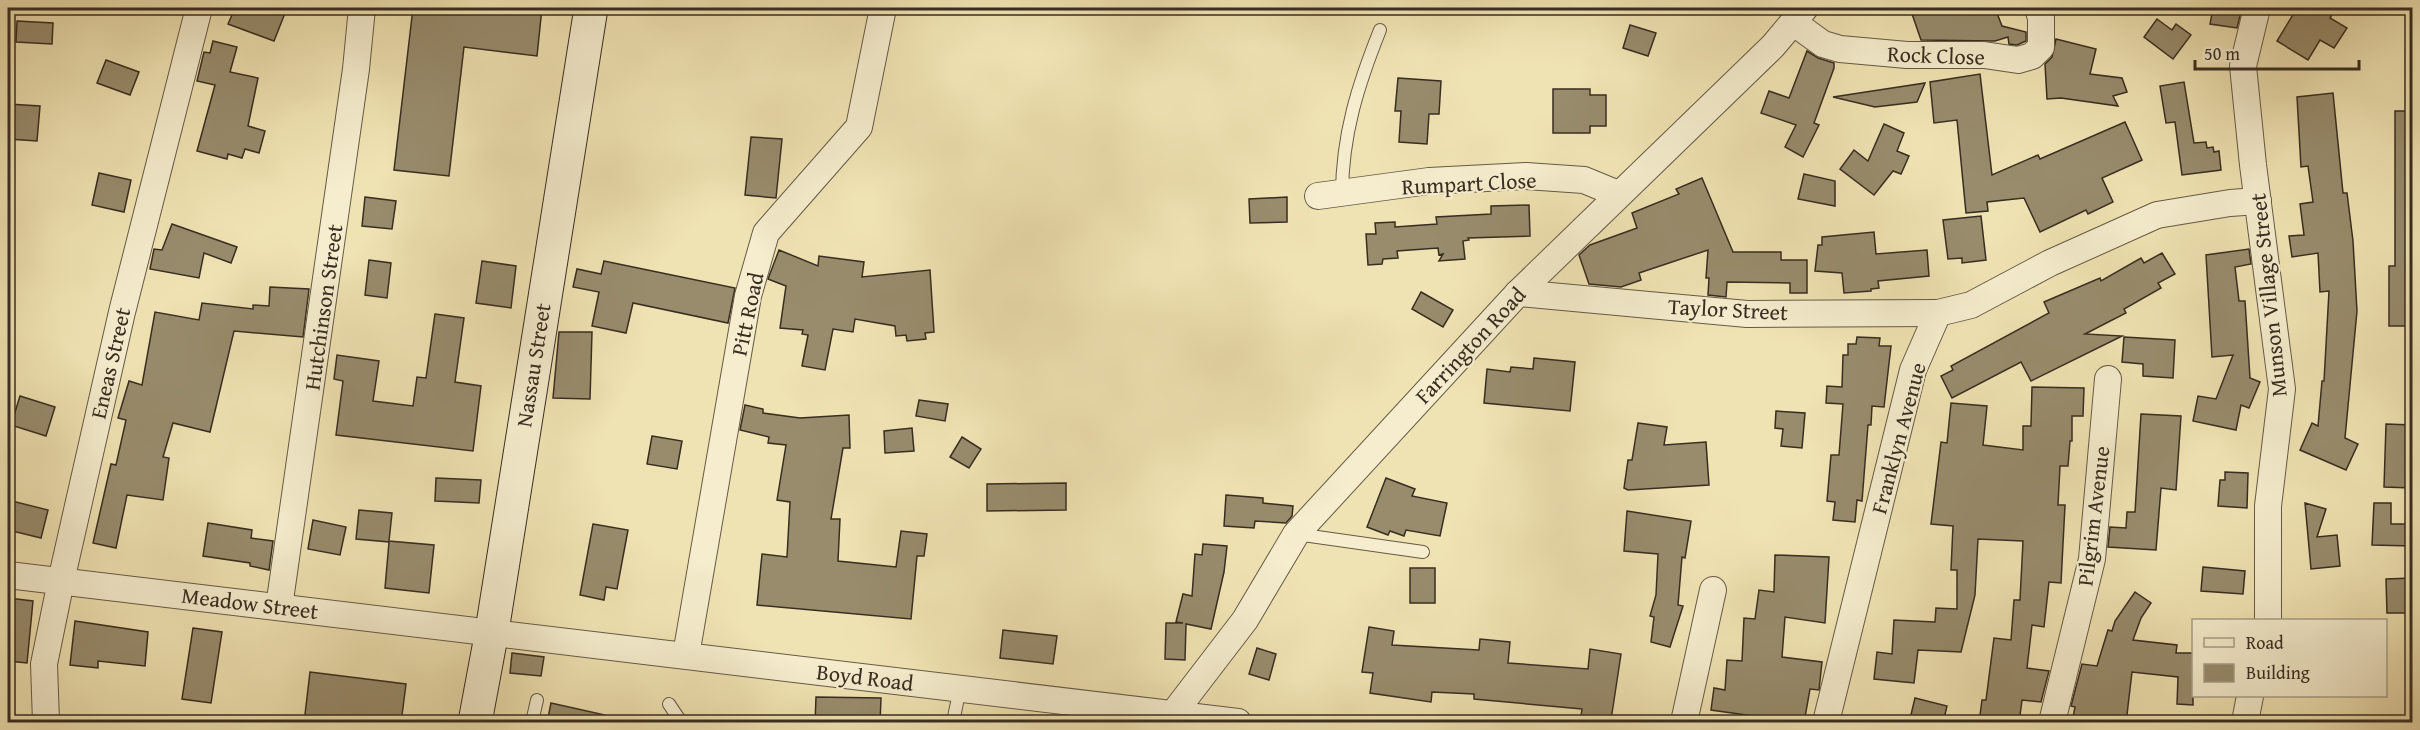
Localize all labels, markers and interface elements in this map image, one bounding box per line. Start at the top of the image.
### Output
scale bar [2195,33,2358,71]
street label: Rock Close [1887,37,1985,73]
text: 50 m [2204,40,2240,67]
street label: Rumpart Close [1401,163,1537,203]
street label: Munson Village Street [2241,191,2295,398]
street label: Hutchinson Street [296,222,351,392]
street label: Pitt Road [723,269,771,359]
street label: Farrington Road [1407,279,1533,411]
street label: Taylor Street [1667,290,1789,328]
street label: Nassau Street [507,301,559,429]
street label: Eneas Street [82,304,138,422]
street label: Franklyn Avenue [1862,359,1934,517]
street label: Pilgrim Avenue [2069,444,2117,588]
street label: Meadow Street [180,579,320,627]
legend [2192,619,2387,697]
text: Road [2246,629,2284,656]
street label: Boyd Road [815,655,915,699]
text: Building [2246,659,2310,686]

